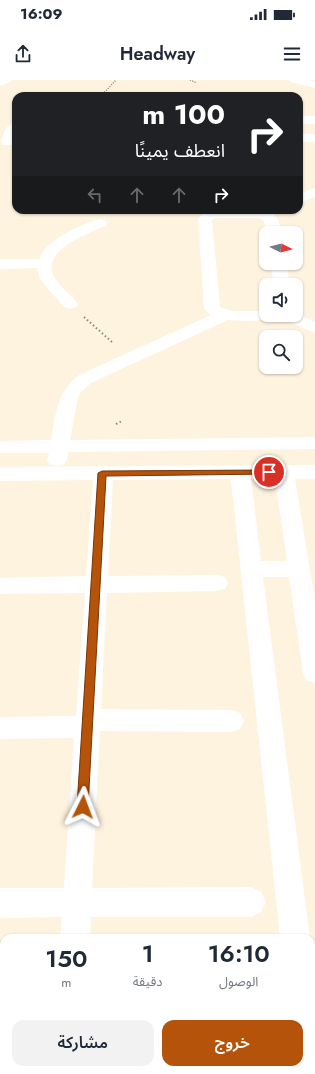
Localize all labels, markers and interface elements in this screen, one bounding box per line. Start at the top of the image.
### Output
text: 16:09 [20,3,62,25]
text: Headway [120,41,195,67]
icon: share [12,43,34,65]
icon: menu [281,43,303,65]
text: 100 m [142,94,225,135]
icon: right [239,108,291,160]
text: انعطف يمينًا [135,138,225,164]
icon: left [84,184,106,206]
icon: ahead [126,184,148,206]
icon: ahead [168,184,190,206]
icon: right [210,184,232,206]
north arrow [259,226,303,270]
map controls [259,226,303,374]
button: sound [259,278,303,322]
button: search [259,330,303,374]
pin [252,455,286,489]
icon: arrive [258,461,280,483]
position arrow [62,786,104,828]
text: 1 [142,936,154,971]
text: 16:10 [208,936,270,971]
text: 150 [45,941,87,976]
text: دقيقة [133,972,162,991]
text: الوصول [219,972,258,991]
text: m [61,973,71,992]
button: مشاركة [12,1020,154,1066]
button: خروج [162,1020,303,1066]

